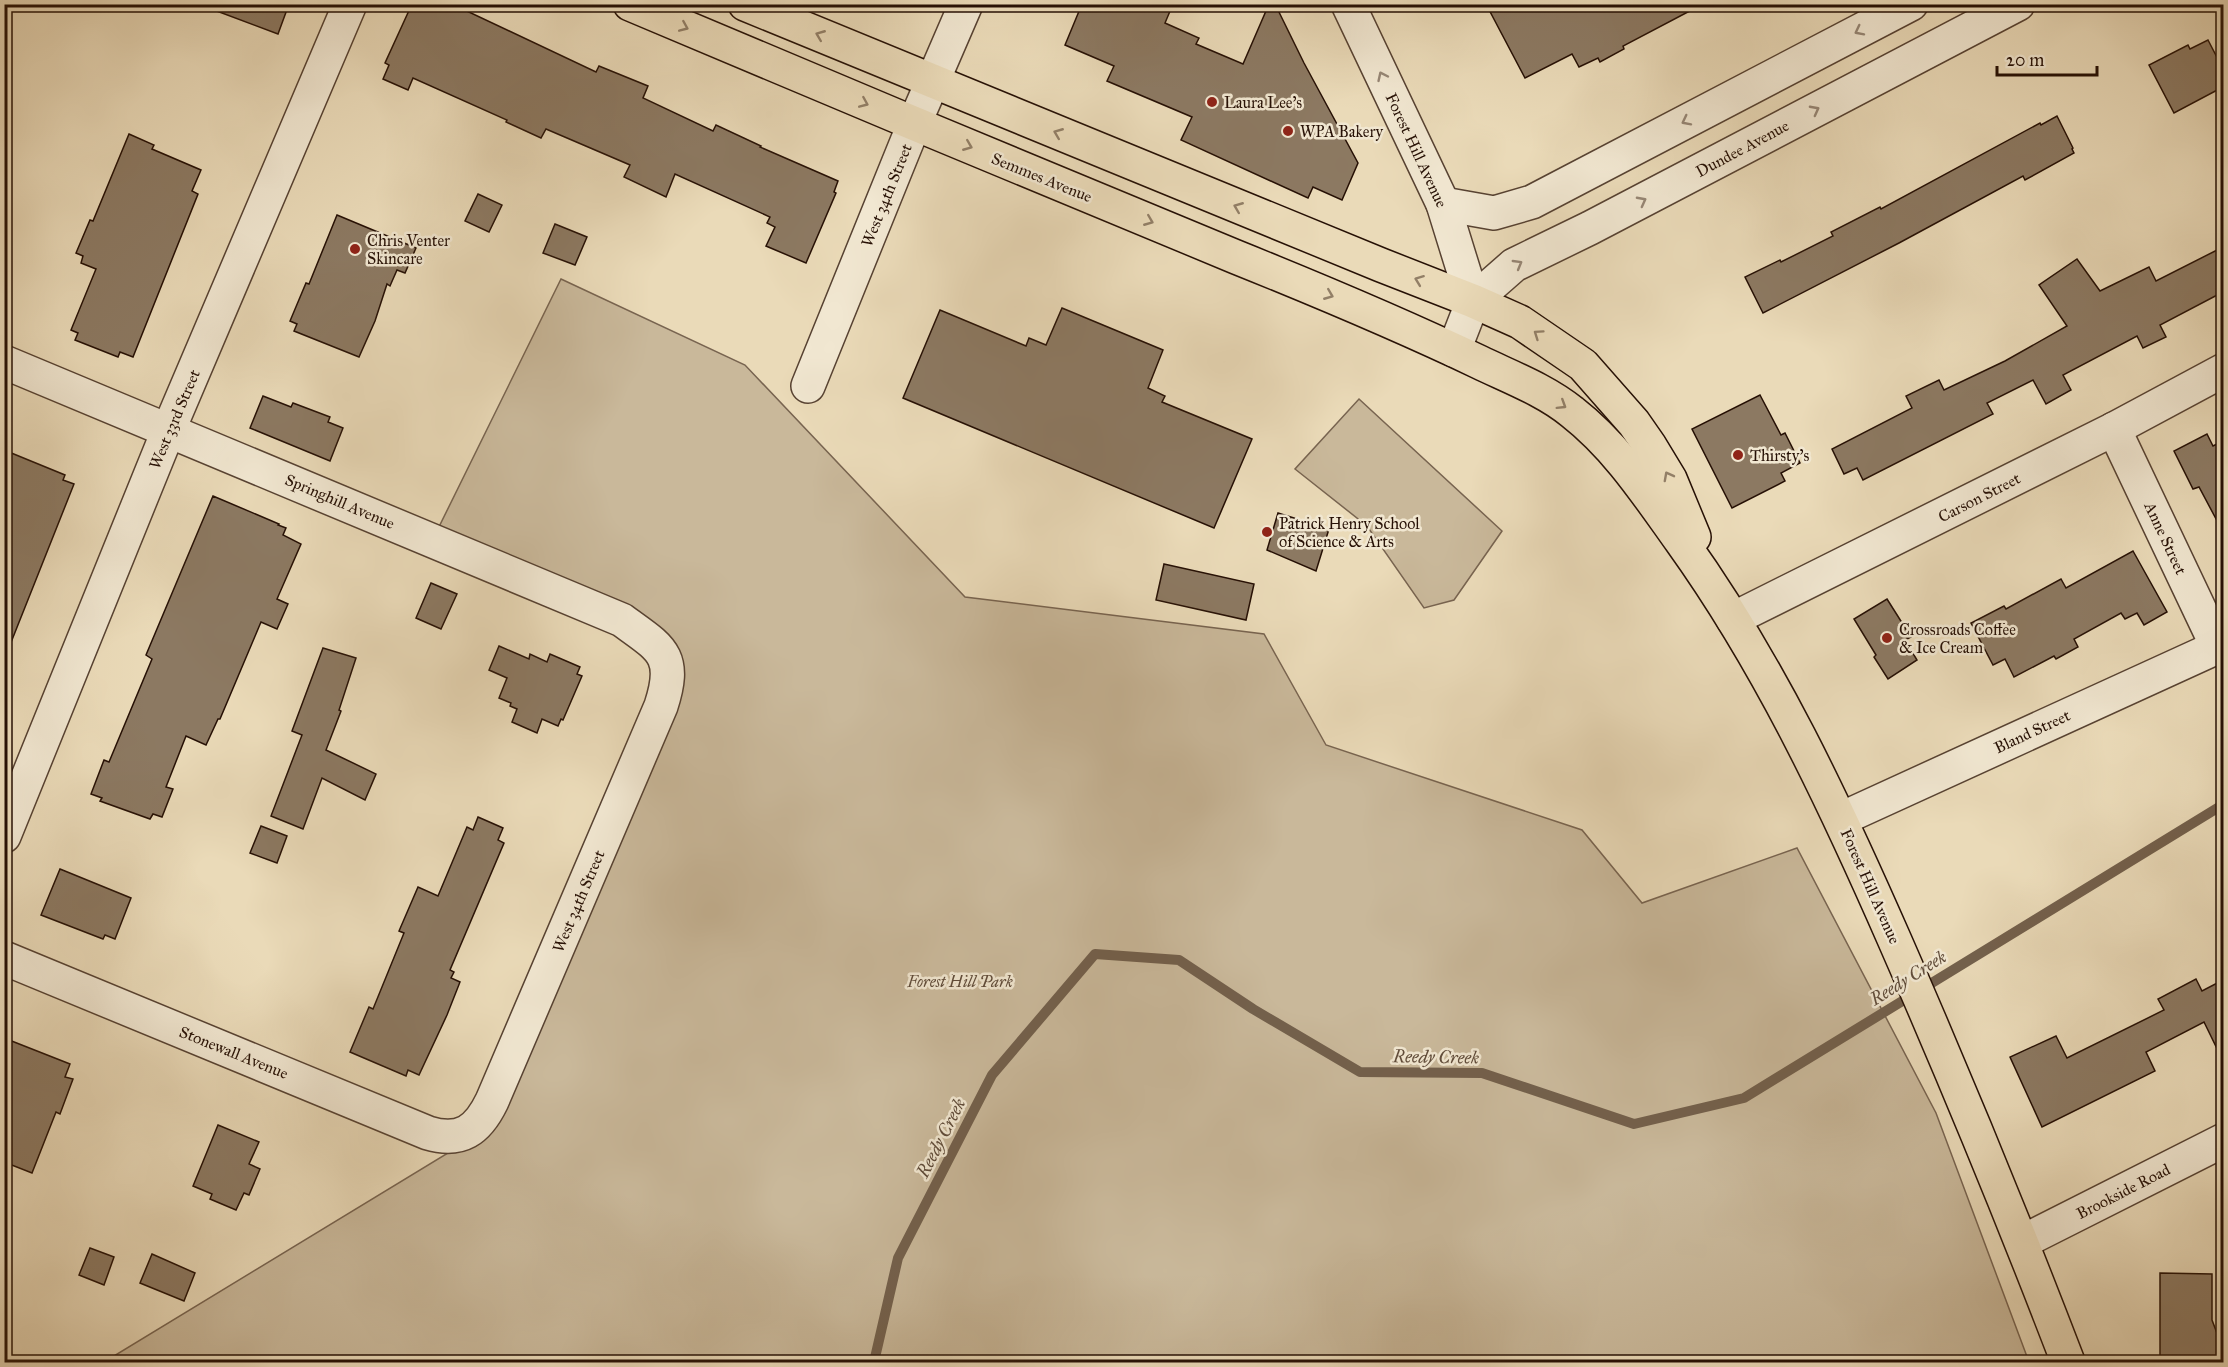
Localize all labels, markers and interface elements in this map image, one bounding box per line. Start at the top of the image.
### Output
one-way arrow [677,20,688,32]
one-way arrow [1854,24,1865,36]
one-way arrow [816,30,827,42]
scale bar [1997,39,2098,77]
text: 20 m [2006,49,2044,71]
one-way arrow [1377,71,1389,82]
street label: Forest Hill Avenue [1382,90,1452,211]
place label: Laura Lee's [1224,93,1302,112]
marker: Laura Lee's [1205,95,1219,109]
one-way arrow [857,96,868,108]
one-way arrow [1809,106,1820,118]
one-way arrow [1681,114,1692,126]
street label: Dundee Avenue [1692,116,1792,181]
place label: WPA Bakery [1300,122,1383,141]
marker: WPA Bakery [1281,124,1295,138]
one-way arrow [1053,128,1064,140]
one-way arrow [962,139,973,151]
street label: West 34th Street [857,141,916,249]
street label: Semmes Avenue [989,149,1095,206]
one-way arrow [1636,197,1646,208]
one-way arrow [1233,202,1244,214]
one-way arrow [1142,214,1153,226]
place label: Chris Venter Skincare [367,231,450,268]
marker: Chris Venter Skincare [348,242,362,256]
one-way arrow [1512,260,1523,271]
one-way arrow [1414,275,1425,287]
one-way arrow [1323,288,1334,300]
one-way arrow [1534,330,1545,341]
street label: West 33rd Street [145,366,204,472]
one-way arrow [1556,398,1566,410]
place label: Thirsty's [1750,446,1809,465]
marker: Thirsty's [1731,448,1745,462]
street label: Carson Street [1935,469,2024,526]
street label: Springhill Avenue [282,470,398,534]
one-way arrow [1664,472,1675,482]
street label: Anne Street [2140,498,2191,578]
place label: Patrick Henry School of Science & Arts [1279,514,1420,551]
marker: Patrick Henry School of Science & Arts [1260,525,1274,539]
place label: Crossroads Coffee & Ice Cream [1899,620,2016,657]
marker: Crossroads Coffee & Ice Cream [1880,631,1894,645]
street label: Bland Street [1991,705,2073,757]
street label: Forest Hill Avenue [1837,826,1905,947]
street label: West 34th Street [548,847,609,955]
water label: Reedy Creek [1865,946,1950,1011]
park label: Forest Hill Park [906,972,1013,991]
street label: Stonewall Avenue [177,1022,291,1083]
water label: Reedy Creek [1392,1045,1479,1069]
water label: Reedy Creek [911,1095,970,1182]
street label: Brookside Road [2073,1160,2173,1223]

